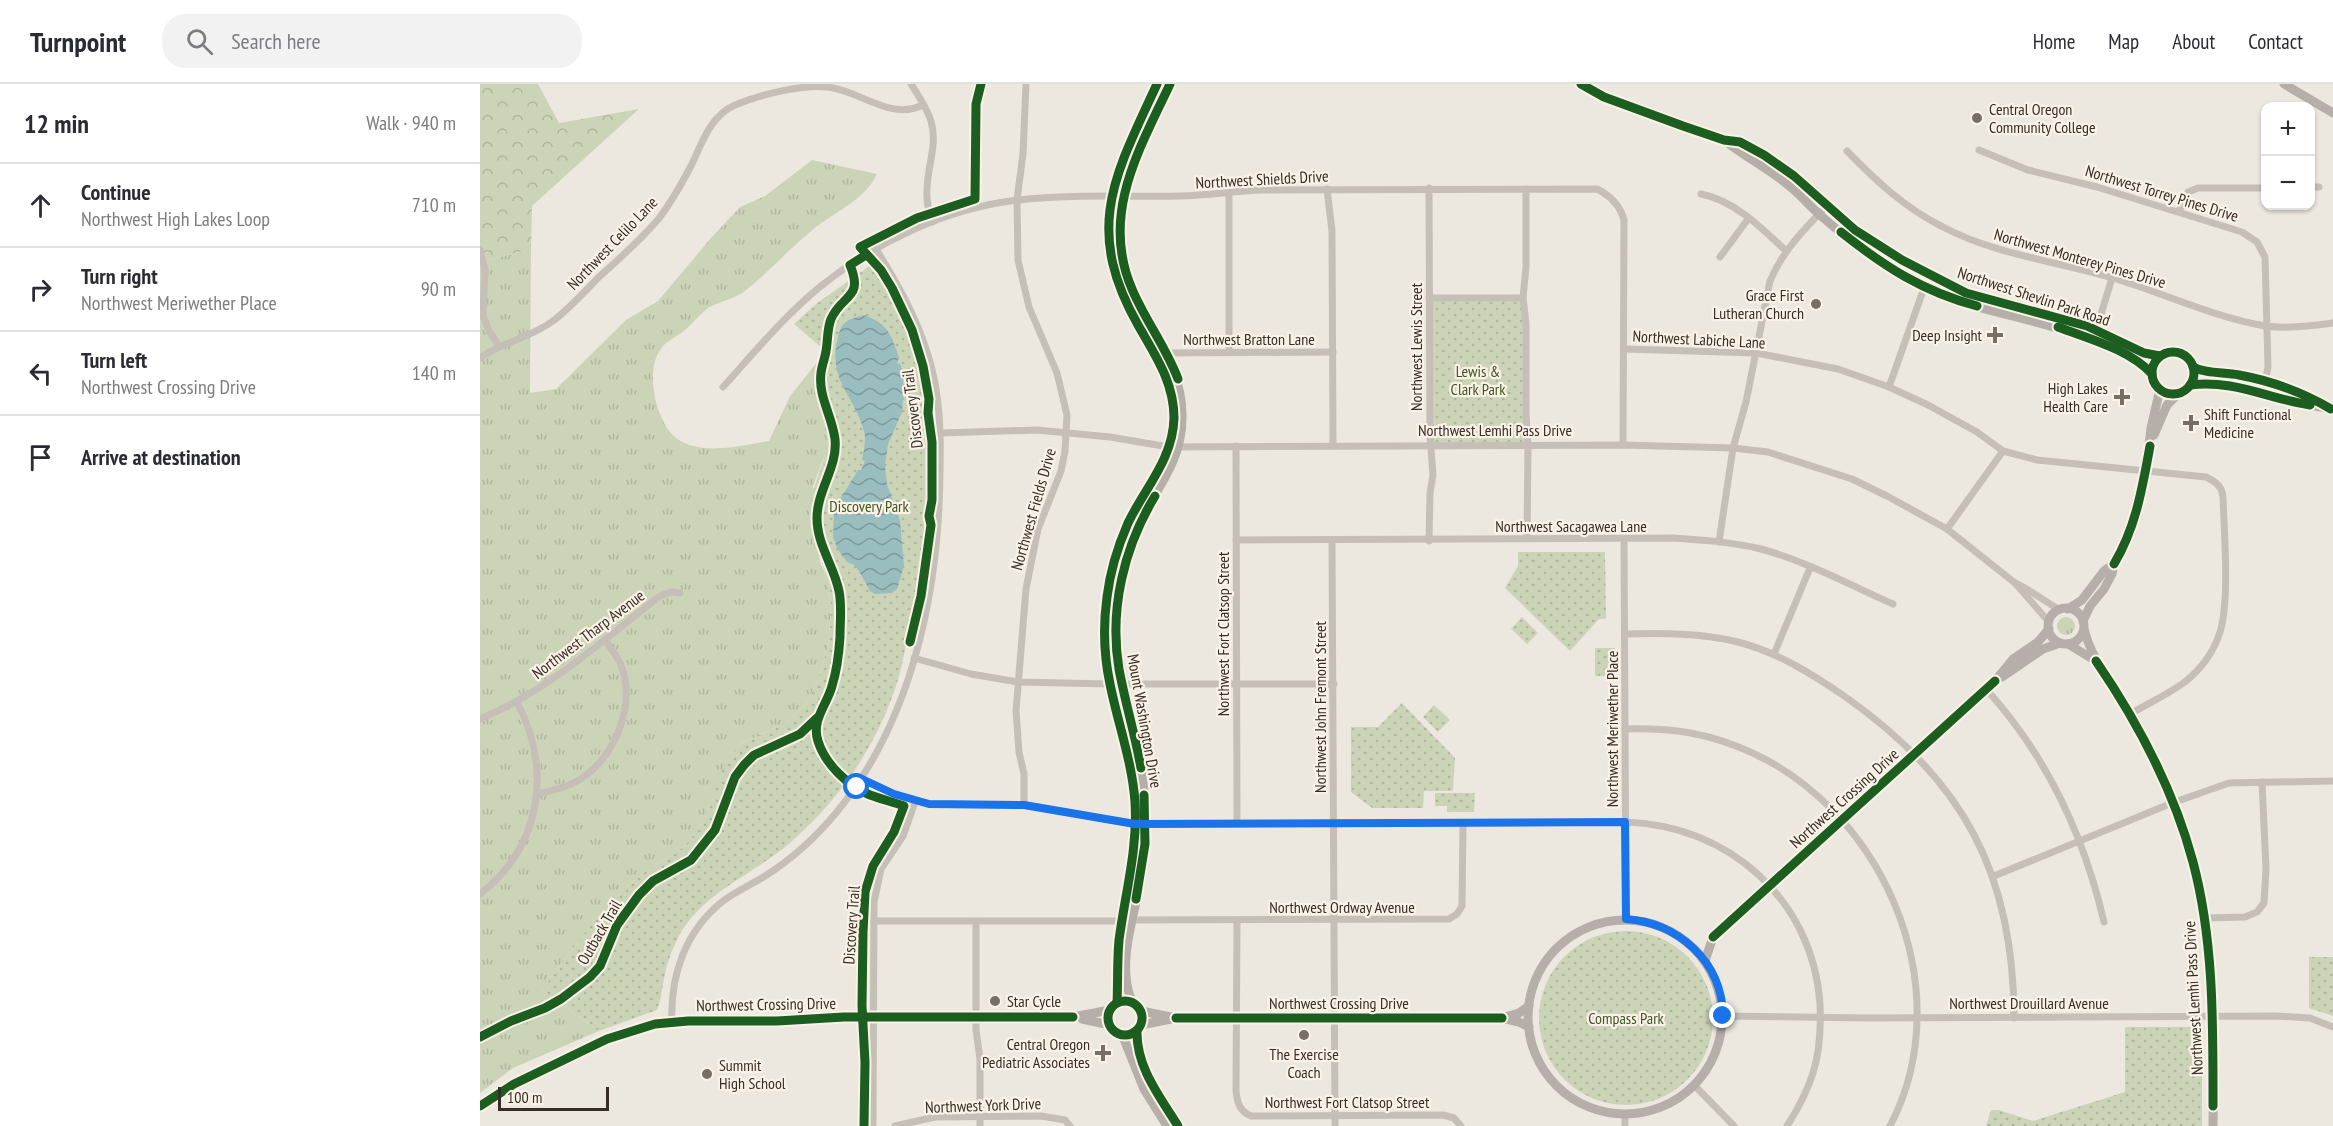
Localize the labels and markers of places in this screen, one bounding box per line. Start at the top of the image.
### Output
place label: Central Oregon Community College [1989,99,2096,137]
marker: Central Oregon Community College [1970,111,1984,125]
place label: Grace First Lutheran Church [1713,285,1805,323]
marker: Grace First Lutheran Church [1809,297,1823,311]
place label: Deep Insight [1912,325,1983,345]
marker: Deep Insight [1986,326,2004,344]
place label: High Lakes Health Care [2043,378,2108,416]
marker: High Lakes Health Care [2113,388,2131,406]
place label: Shift Functional Medicine [2204,404,2292,442]
marker: Shift Functional Medicine [2182,414,2200,432]
place label: Star Cycle [1007,991,1061,1011]
marker: Star Cycle [988,994,1002,1008]
marker: The Exercise Coach [1297,1028,1311,1042]
place label: Central Oregon Pediatric Associates [982,1034,1090,1072]
marker: Central Oregon Pediatric Associates [1094,1044,1112,1062]
place label: The Exercise Coach [1269,1044,1339,1082]
place label: Summit High School [719,1055,786,1093]
marker: Summit High School [700,1067,714,1081]

